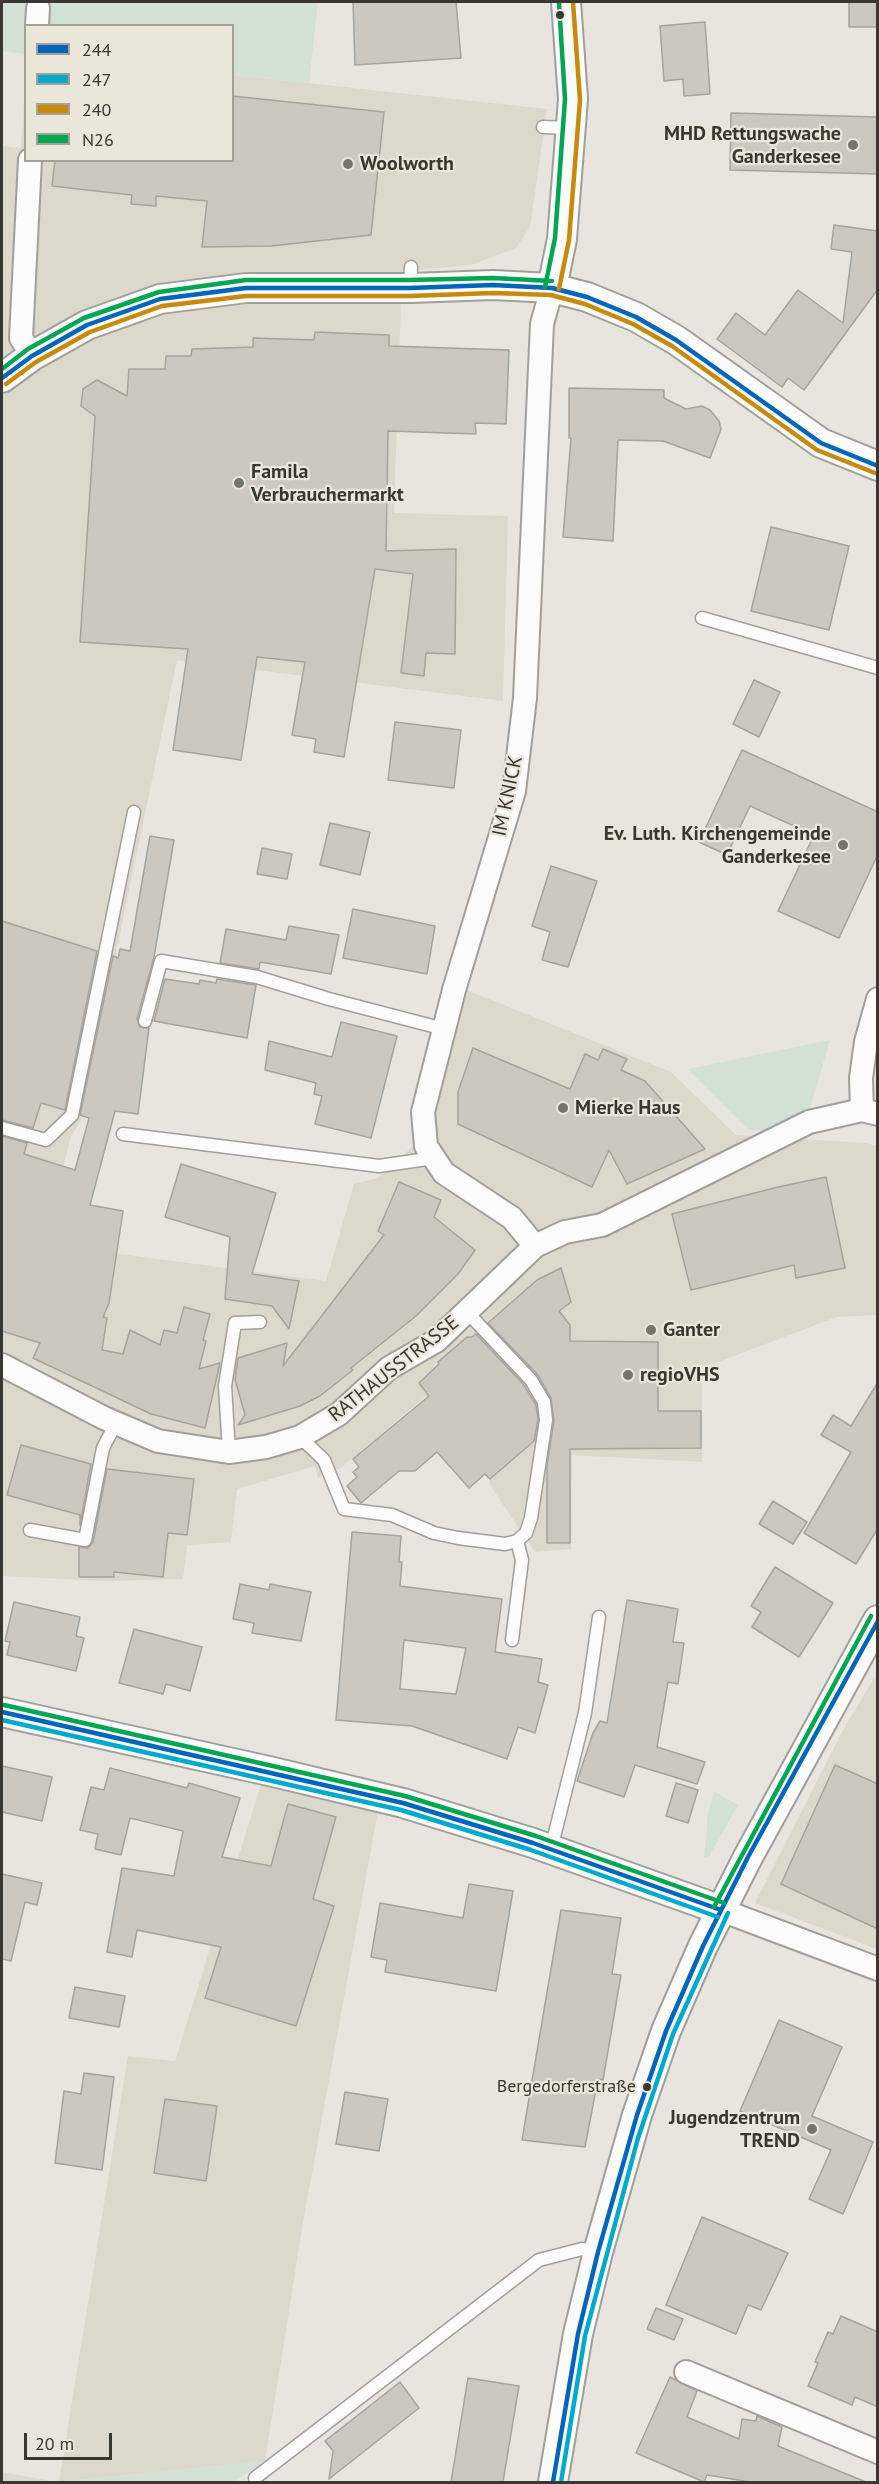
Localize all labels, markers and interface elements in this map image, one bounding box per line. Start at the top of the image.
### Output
unlabelled marker [554,9,566,21]
legend [24,24,234,162]
text: 244 [82,38,111,61]
text: 247 [82,68,111,91]
text: 240 [82,98,111,121]
place label: MHD Rettungswache Ganderkesee [664,122,841,169]
text: N26 [82,128,114,151]
marker: MHD Rettungswache Ganderkesee [846,138,860,152]
place label: Woolworth [360,152,454,176]
marker: Woolworth [341,157,355,171]
place label: Famila Verbrauchermarkt [251,460,404,507]
marker: Famila Verbrauchermarkt [232,476,246,490]
street label: IM KNICK [488,753,528,839]
place label: Ev. Luth. Kirchengemeinde Ganderkesee [604,822,831,869]
marker: Ev. Luth. Kirchengemeinde Ganderkesee [836,838,850,852]
place label: Mierke Haus [575,1096,680,1120]
marker: Mierke Haus [556,1101,570,1115]
street label: RATHAUSSTRASSE [324,1311,464,1427]
place label: Ganter [663,1318,720,1342]
marker: Ganter [644,1323,658,1337]
place label: regioVHS [640,1363,720,1387]
marker: regioVHS [621,1368,635,1382]
place label: Bergedorferstraße [497,2076,636,2098]
marker: Bergedorferstraße [641,2081,653,2093]
place label: Jugendzentrum TREND [669,2106,800,2153]
marker: Jugendzentrum TREND [805,2122,819,2136]
scale bar [27,2421,116,2459]
text: 20 m [35,2432,74,2455]

